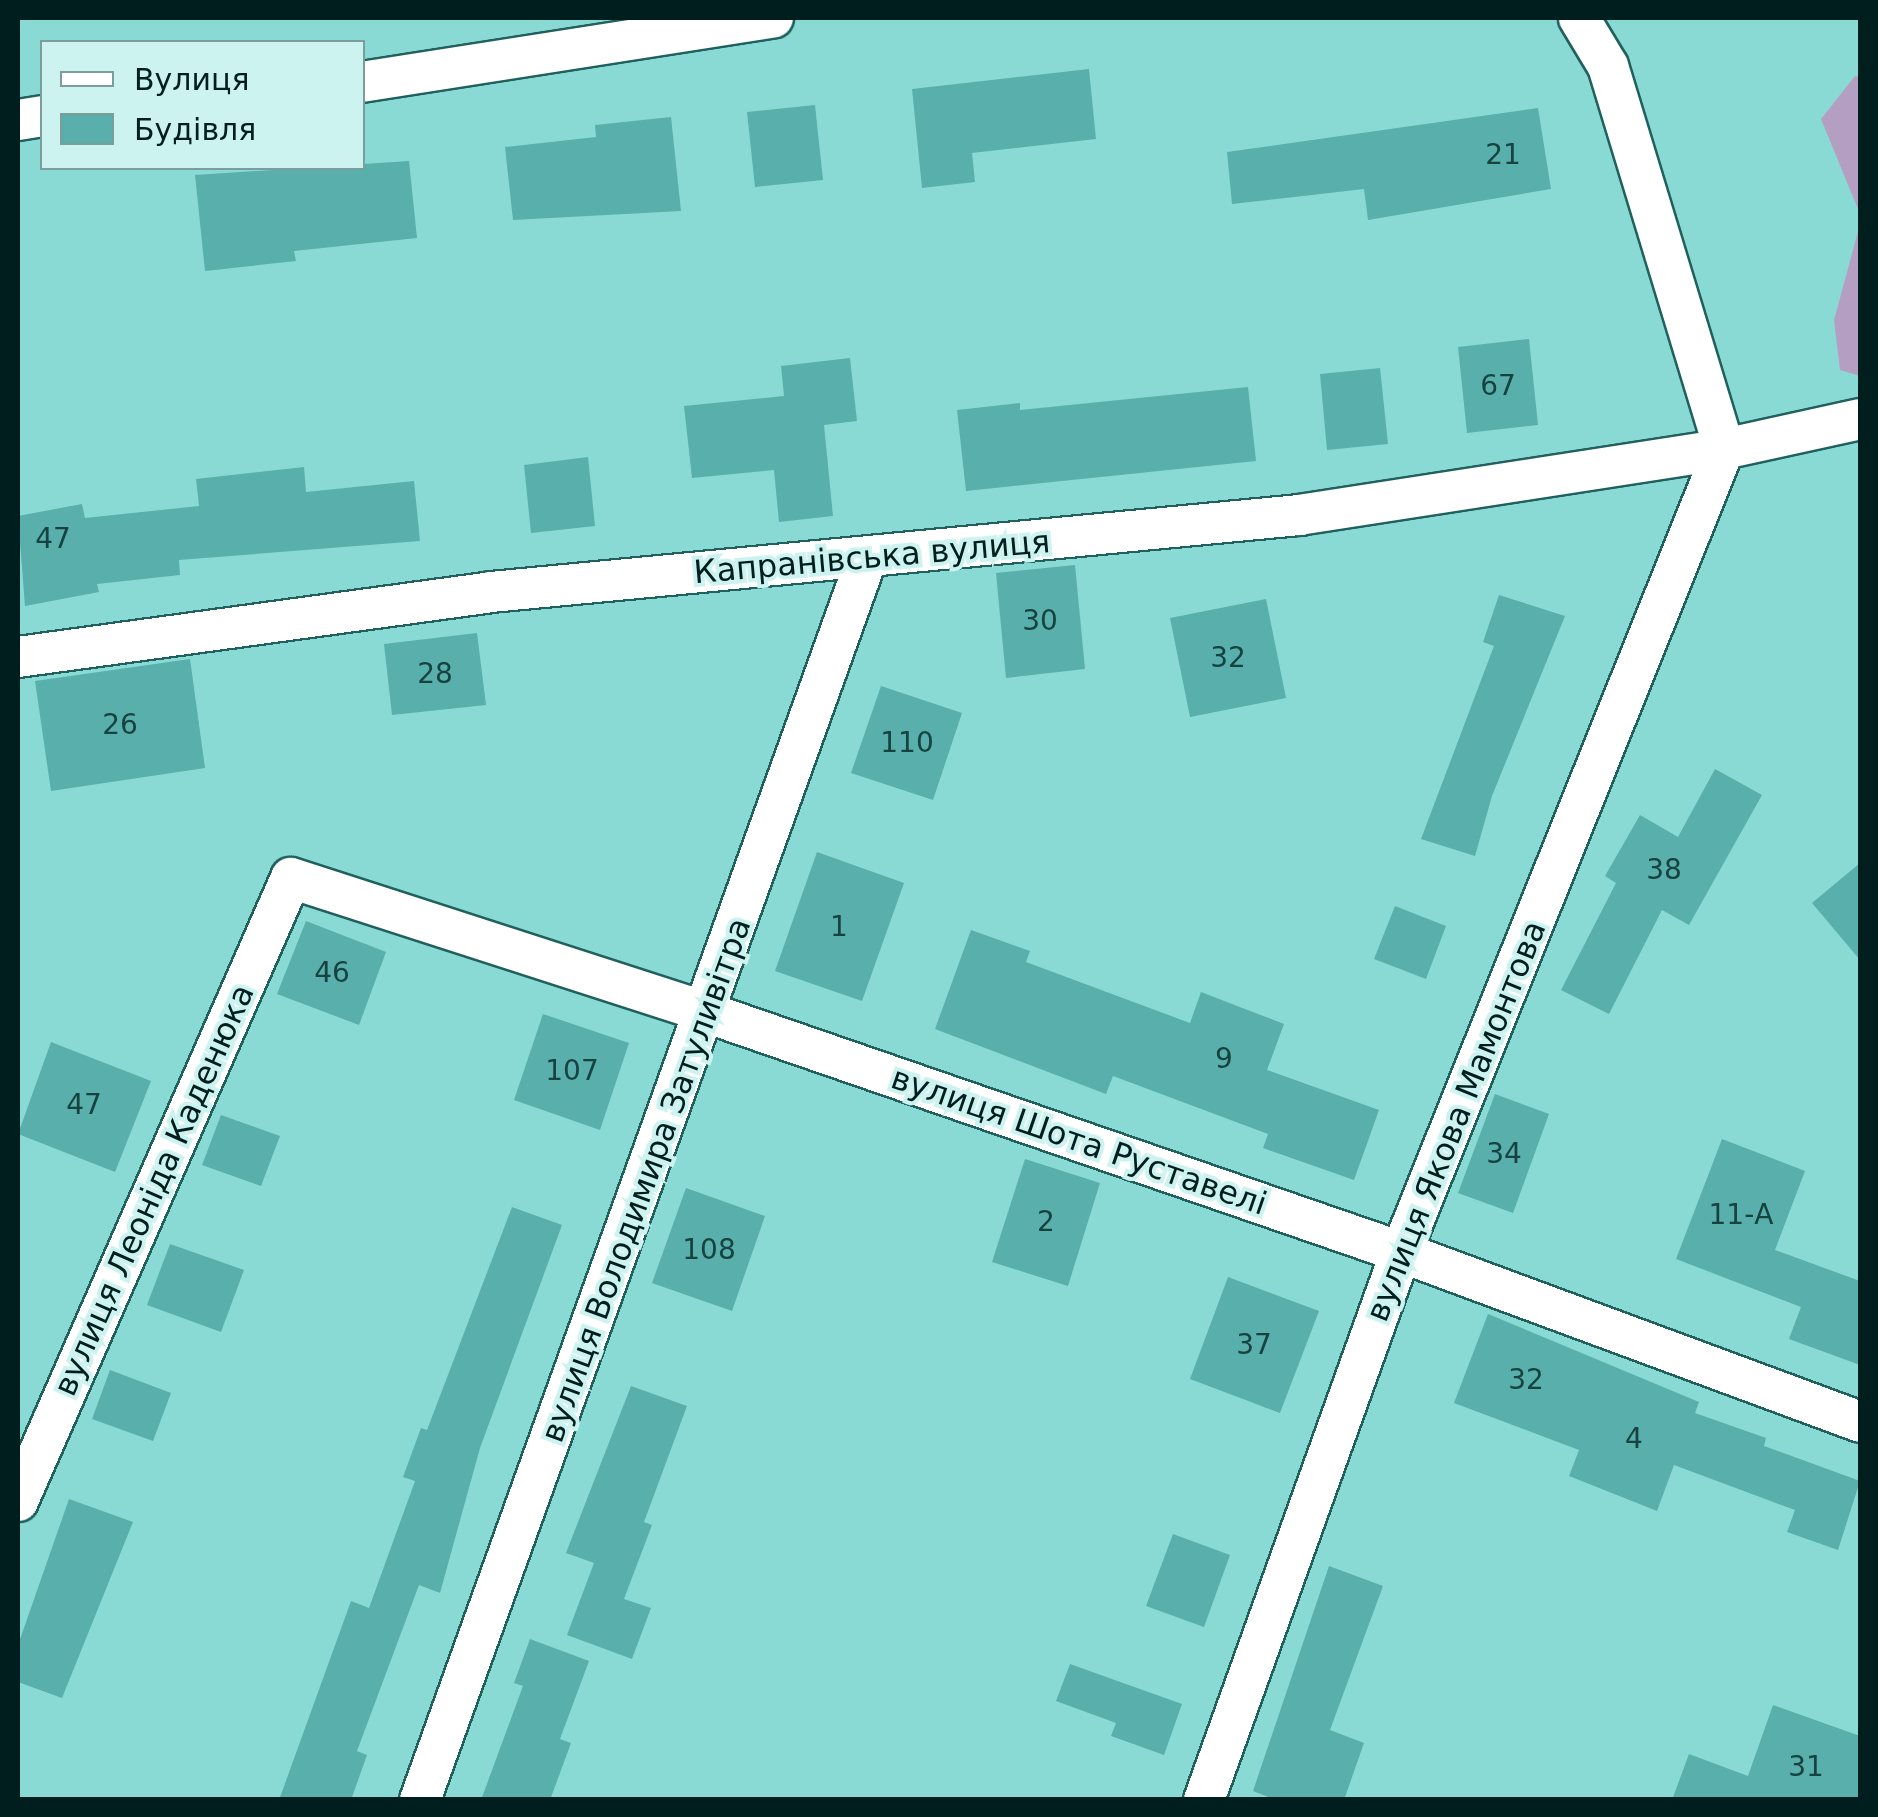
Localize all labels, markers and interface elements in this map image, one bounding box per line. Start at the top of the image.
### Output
legend [40,40,365,170]
text: Вулиця [134,62,249,97]
text: Будівля [134,112,256,147]
house number: 21 [1485,138,1521,172]
house number: 67 [1480,369,1516,403]
house number: 47 [35,522,71,556]
street label: Капранівська вулиця [692,522,1052,592]
house number: 30 [1022,604,1058,638]
house number: 32 [1210,641,1246,675]
house number: 28 [417,657,453,691]
house number: 26 [102,708,138,742]
house number: 110 [880,726,934,760]
house number: 38 [1646,853,1682,887]
house number: 1 [830,910,848,944]
street label: вулиця Володимира Затуливітра [533,913,759,1447]
street label: вулиця Якова Мамонтова [1358,915,1554,1327]
house number: 46 [314,956,350,990]
street label: вулиця Леоніда Каденюка [46,978,262,1402]
house number: 9 [1215,1042,1233,1076]
house number: 107 [545,1054,599,1088]
street label: вулиця Шота Руставелі [886,1059,1272,1223]
house number: 47 [66,1088,102,1122]
house number: 34 [1486,1137,1522,1171]
house number: 11-А [1709,1198,1773,1232]
house number: 2 [1037,1205,1055,1239]
house number: 108 [682,1233,736,1267]
house number: 37 [1236,1328,1272,1362]
house number: 32 [1508,1363,1544,1397]
house number: 4 [1625,1422,1643,1456]
house number: 31 [1788,1750,1824,1784]

